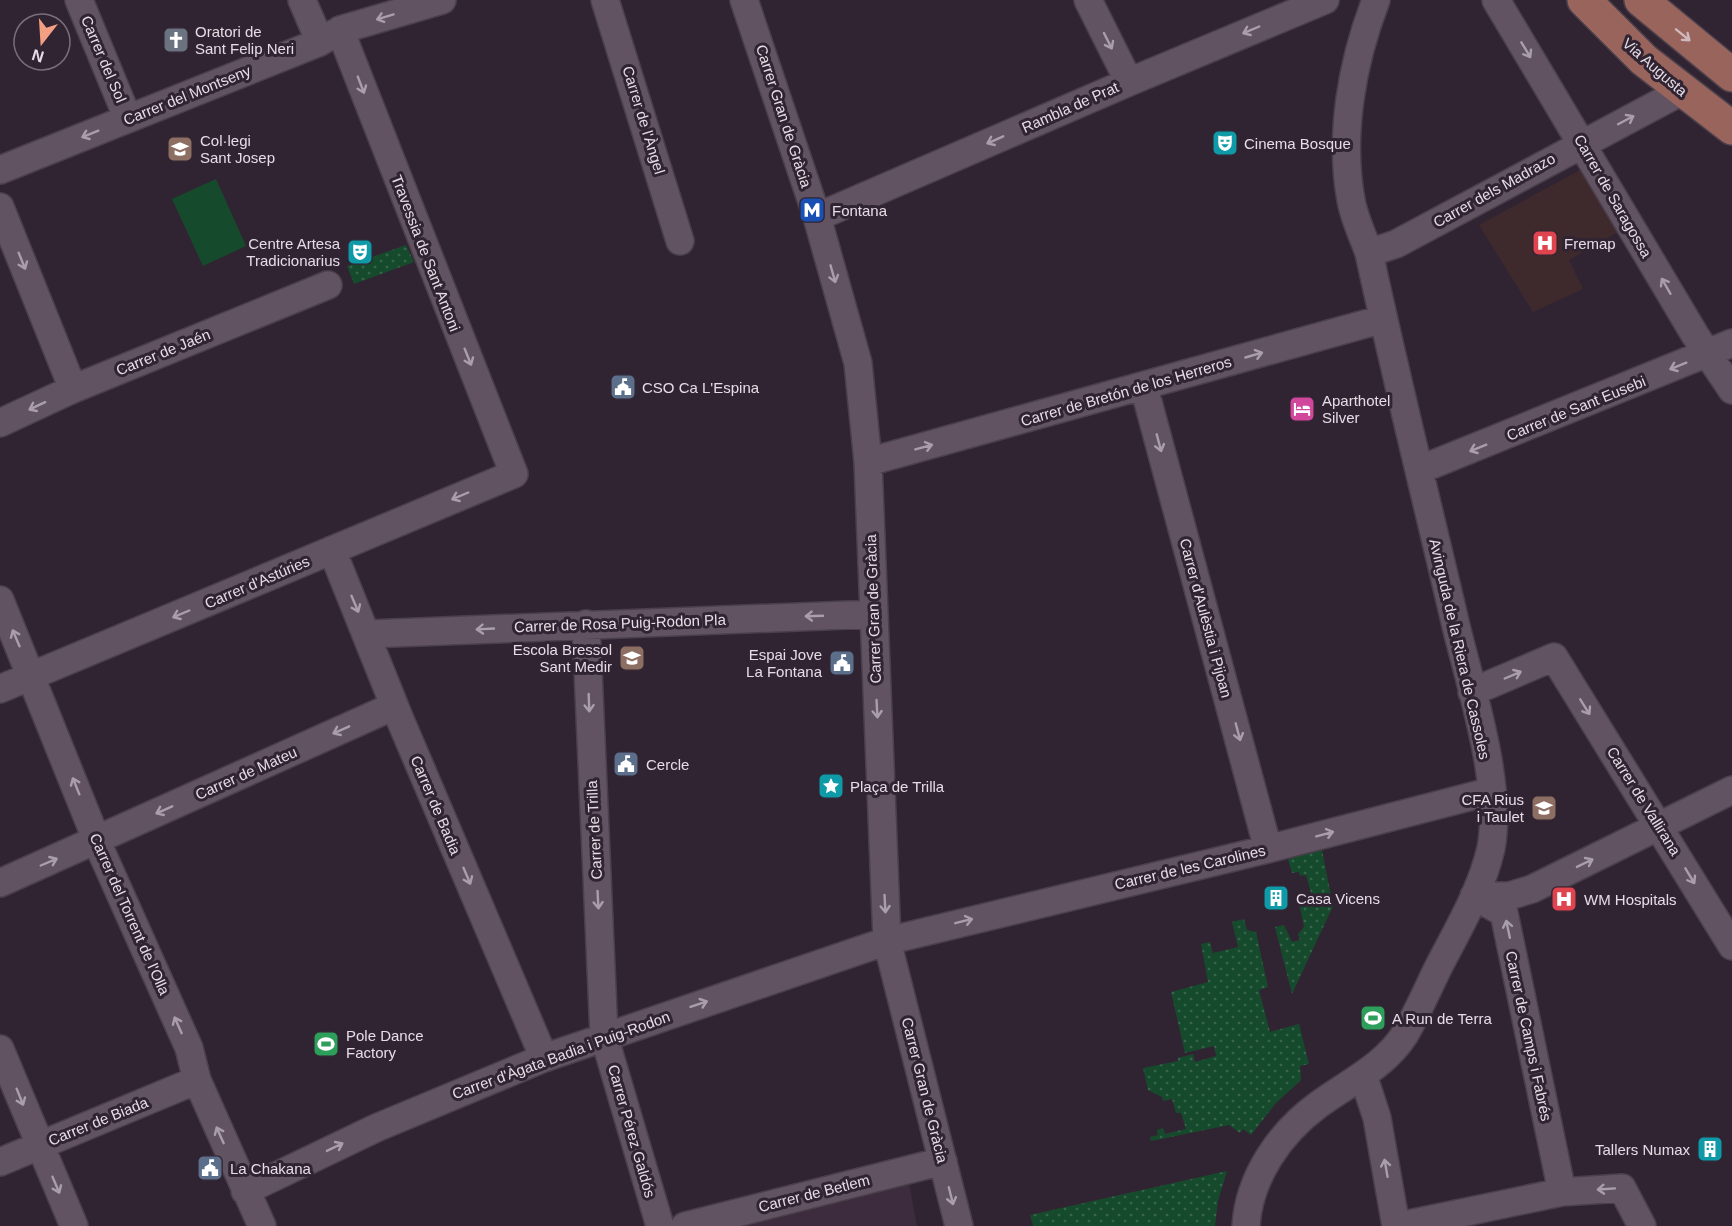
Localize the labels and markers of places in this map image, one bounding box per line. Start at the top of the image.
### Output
place label: Oratori de Sant Felip Neri [195,23,294,57]
church icon: Oratori de Sant Felip Neri [161,25,191,55]
theatre icon: Cinema Bosque [1210,128,1240,158]
place label: Col·legi Sant Josep [200,132,275,166]
school or university icon: Col·legi Sant Josep [165,134,195,164]
place label: Cinema Bosque [1244,135,1351,152]
metro station icon: Fontana [797,195,827,225]
place label: Fontana [832,202,888,219]
hospital icon: Fremap [1530,228,1560,258]
place label: Centre Artesa Tradicionarius [246,235,341,269]
place label: Fremap [1564,235,1616,252]
theatre icon: Centre Artesa Tradicionarius [345,237,375,267]
public building icon: CSO Ca L'Espina [608,372,638,402]
place label: CSO Ca L'Espina [642,379,760,396]
place label: Aparthotel Silver [1322,392,1390,426]
hotel icon: Aparthotel Silver [1287,394,1317,424]
place label: Escola Bressol Sant Medir [513,641,612,675]
school or university icon: Escola Bressol Sant Medir [617,643,647,673]
place label: Espai Jove La Fontana [746,646,823,680]
public building icon: Espai Jove La Fontana [827,648,857,678]
public building icon: Cercle [611,749,641,779]
place label: Cercle [646,756,689,773]
place icon: Plaça de Trilla [816,771,846,801]
place label: Plaça de Trilla [850,778,945,795]
place label: CFA Rius i Taulet [1461,791,1525,825]
school or university icon: CFA Rius i Taulet [1529,793,1559,823]
building icon: Casa Vicens [1261,883,1291,913]
hospital icon: WM Hospitals [1549,884,1579,914]
place label: Casa Vicens [1296,890,1380,907]
place label: WM Hospitals [1584,891,1677,908]
sports icon: A Run de Terra [1358,1003,1388,1033]
place label: A Run de Terra [1392,1010,1492,1027]
place label: Pole Dance Factory [346,1027,424,1061]
sports icon: Pole Dance Factory [311,1029,341,1059]
building icon: Tallers Numax [1695,1134,1725,1164]
place label: Tallers Numax [1595,1141,1690,1158]
public building icon: La Chakana [195,1153,225,1183]
place label: La Chakana [230,1160,312,1177]

